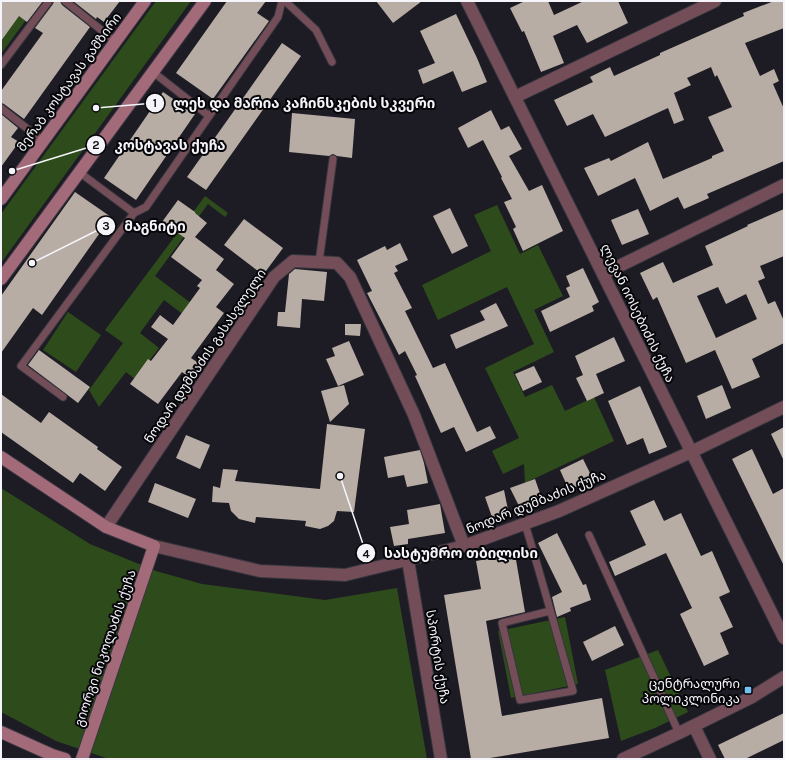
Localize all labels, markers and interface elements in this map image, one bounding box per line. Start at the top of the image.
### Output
street label: მერაბ კოსტავას გამზირი [14,10,124,154]
callout: ლეხ და მარია კაჩინსკების სკვერი [145,90,443,116]
text: ლეხ და მარია კაჩინსკების სკვერი [173,95,435,112]
text: 1 [153,96,157,110]
callout: კოსტავას ქუჩა [86,132,233,158]
text: კოსტავას ქუჩა [114,137,226,154]
text: 2 [92,138,100,152]
callout: მაგნიტი [96,213,193,239]
text: მაგნიტი [124,218,186,235]
text: 3 [102,219,110,233]
street label: ლევან იოსებიძის ქუჩა [597,241,678,385]
street label: ნოდარ დუმბაძის გასასვლელი [141,266,270,446]
street label: ნოდარ დუმბაძის ქუჩა [464,467,608,538]
callout: სასტუმრო თბილისი [356,540,545,566]
text: სასტუმრო თბილისი [384,545,538,562]
text: 4 [362,547,370,561]
street label: გიორგი ნიკოლაძის ქუჩა [71,568,140,729]
street label: სპორტის ქუჩა [423,609,453,705]
place label: ცენტრალური პოლიკლინიკა [642,676,740,707]
marker: ცენტრალური პოლიკლინიკა [743,685,753,695]

